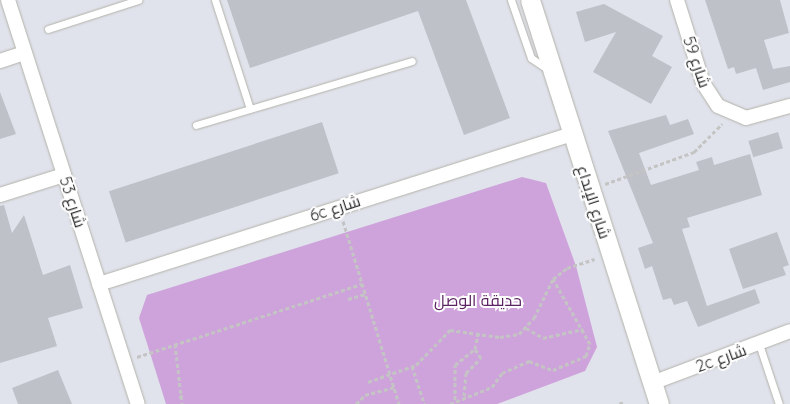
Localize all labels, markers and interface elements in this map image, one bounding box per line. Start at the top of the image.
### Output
street label: شارع 59 [679,34,715,90]
street label: شارع الإبداع [573,163,615,241]
street label: شارع 53 [56,174,90,230]
street label: 6c شارع [307,191,363,225]
park label: حديقة الوصل [434,290,522,310]
street label: 2c شارع [693,340,749,376]

